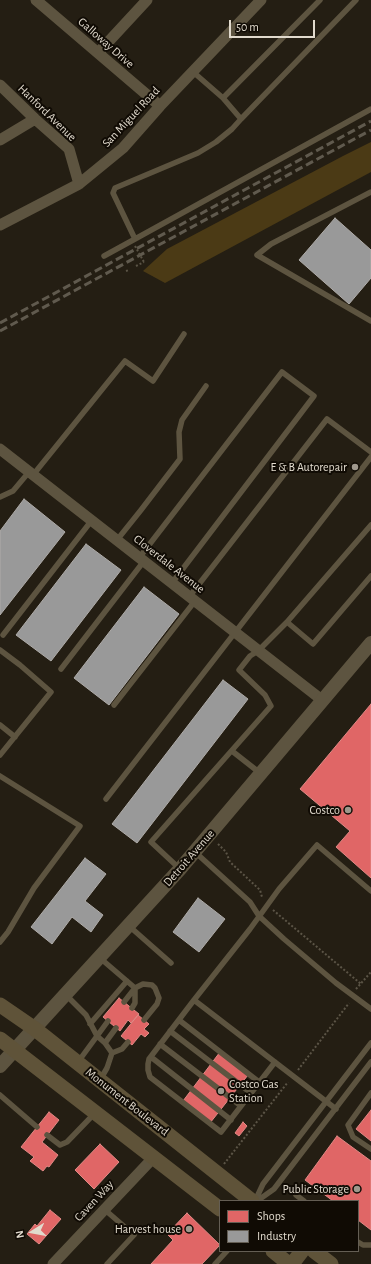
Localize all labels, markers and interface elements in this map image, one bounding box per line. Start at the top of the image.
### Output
scale bar [231,12,317,38]
street label: Galloway Drive [75,15,137,71]
text: 50 m [236,21,259,33]
street label: Hanford Avenue [15,82,79,144]
street label: San Miguel Road [99,84,163,150]
place label: E & B Autorepair [270,460,347,474]
marker: E & B Autorepair [350,462,360,472]
street label: Cloverdale Avenue [131,532,207,596]
place label: Costco [309,803,340,817]
marker: Costco [343,805,353,815]
street label: Detroit Avenue [160,827,218,889]
street label: Monument Boulevard [83,1065,171,1139]
place label: Costco Gas Station [229,1077,279,1105]
marker: Costco Gas Station [216,1086,226,1096]
street label: Caven Way [71,1178,117,1224]
place label: Public Storage [282,1182,349,1196]
marker: Public Storage [352,1184,362,1194]
legend [219,1200,359,1252]
text: Shops [257,1210,285,1222]
north arrow [12,1212,52,1252]
place label: Harvest house [115,1222,181,1236]
marker: Harvest house [184,1224,194,1234]
text: N [14,1230,26,1239]
text: Industry [257,1230,296,1242]

